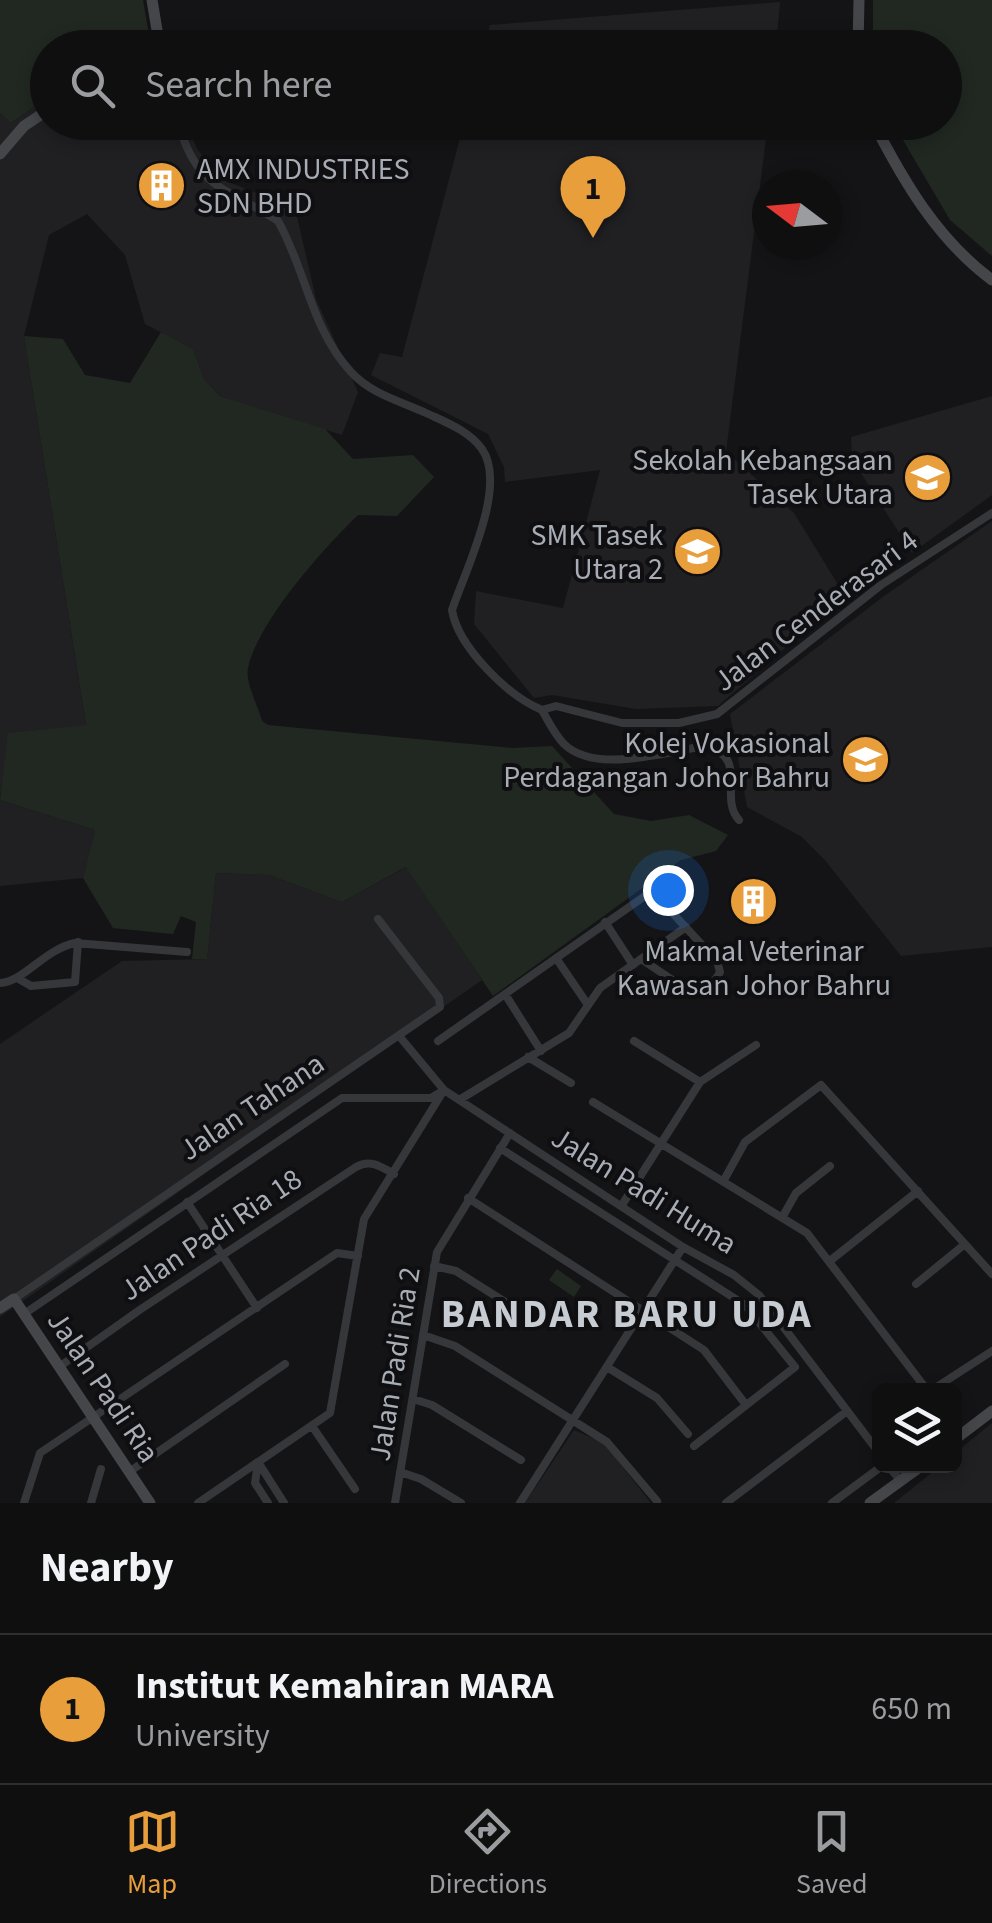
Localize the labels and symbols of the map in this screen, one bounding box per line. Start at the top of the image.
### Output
place label: AMX INDUSTRIES SDN BHD [197,148,410,225]
pin: 1 [560,156,626,238]
building icon: AMX INDUSTRIES SDN BHD [136,160,188,212]
north arrow [752,170,842,260]
place label: Sekolah Kebangsaan Tasek Utara [632,439,893,516]
school or university icon: Sekolah Kebangsaan Tasek Utara [902,451,954,503]
place label: SMK Tasek Utara 2 [530,514,663,591]
street label: Jalan Cenderasari 4 [705,520,927,702]
school or university icon: SMK Tasek Utara 2 [672,526,724,578]
place label: Kolej Vokasional Perdagangan Johor Bahru [503,722,830,799]
school or university icon: Kolej Vokasional Perdagangan Johor Bahru [839,734,891,786]
your location [643,865,694,916]
building icon: Makmal Veterinar Kawasan Johor Bahru [728,876,780,928]
place label: Makmal Veterinar Kawasan Johor Bahru [617,930,891,1007]
street label: Jalan Tahana [171,1043,333,1171]
street label: Jalan Padi Huma [543,1117,745,1265]
street label: Jalan Padi Ria 18 [112,1158,310,1312]
street label: Jalan Padi Ria 2 [358,1264,432,1464]
district label: BANDAR BARU UDA [441,1286,813,1343]
street label: Jalan Padi Ria [36,1302,170,1472]

